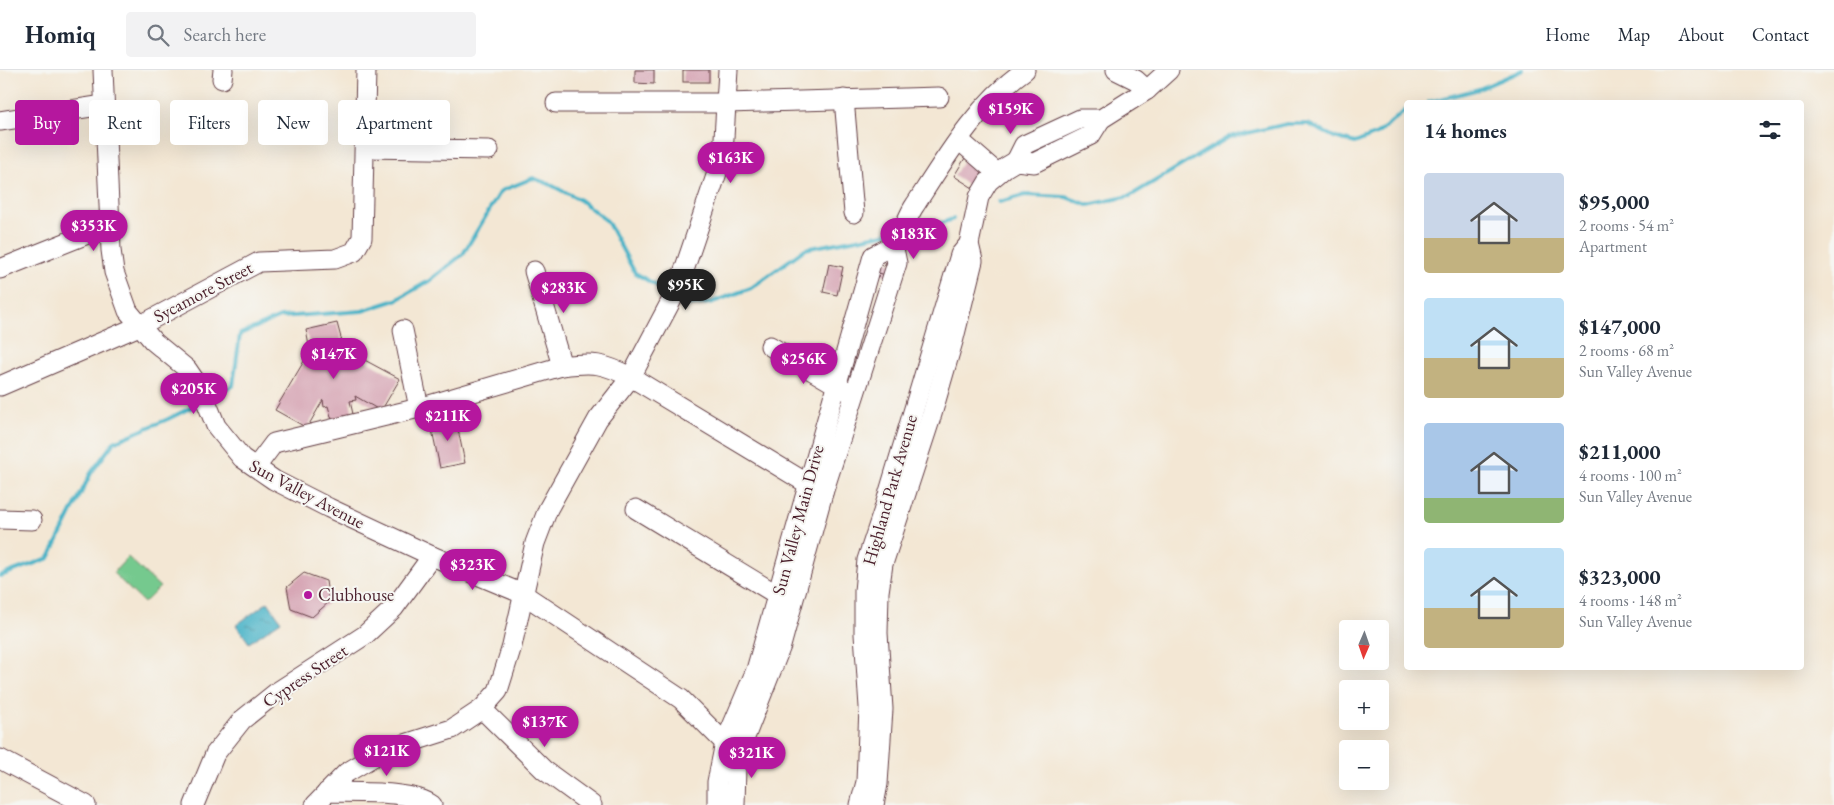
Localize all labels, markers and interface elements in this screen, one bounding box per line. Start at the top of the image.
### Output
search box [126,12,476,57]
text: Homiq [25,19,96,50]
icon: search [144,21,172,49]
text: Search here [184,22,266,47]
text: Home [1545,23,1590,46]
text: Map [1618,23,1650,46]
text: About [1678,23,1724,46]
text: Contact [1752,23,1809,46]
pin: $159K [976,92,1046,135]
text: $159K [989,98,1033,119]
chip: Buy [15,100,79,145]
chip: Rent [89,100,160,145]
chip: Filters [170,100,248,145]
chip: New [258,100,328,145]
chip: Apartment [338,100,450,145]
icon: filters [1756,116,1784,144]
text: 14 homes [1424,117,1507,144]
pin: $163K [696,142,766,184]
text: $163K [709,147,753,168]
text: $95,000 [1579,188,1649,215]
icon: home [1464,193,1524,253]
pin: $353K [59,210,129,252]
text: $353K [72,215,116,236]
text: 2 rooms · 54 m² [1579,215,1674,236]
pin: $183K [879,218,949,260]
text: $183K [892,223,936,244]
text: Apartment [1579,236,1647,257]
street label: Sycamore Street [149,256,257,327]
pin: $95K [656,268,716,311]
pin: $283K [529,272,599,314]
text: $95K [668,274,704,295]
text: $283K [542,277,586,298]
text: $147,000 [1579,313,1661,340]
icon: home [1464,318,1524,378]
pin: $147K [299,338,369,380]
text: 2 rooms · 68 m² [1579,340,1674,361]
pin: $256K [769,342,839,385]
text: $147K [312,343,356,364]
text: $256K [782,348,826,369]
text: Sun Valley Avenue [1579,361,1692,382]
pin: $205K [159,372,229,415]
text: $205K [172,378,216,399]
pin: $211K [413,400,483,442]
text: $211K [426,405,470,426]
street label: Highland Park Avenue [857,412,922,568]
text: $211,000 [1579,438,1661,465]
street label: Sun Valley Main Drive [766,442,829,598]
icon: home [1464,443,1524,503]
street label: Sun Valley Avenue [246,454,369,534]
text: 4 rooms · 100 m² [1579,465,1682,486]
text: Sun Valley Avenue [1579,486,1692,507]
pin: $323K [438,548,508,591]
text: $323K [451,554,495,575]
text: $323,000 [1579,563,1661,590]
icon: home [1464,568,1524,628]
place label: Clubhouse [318,583,394,606]
marker: Clubhouse [302,589,314,601]
text: 4 rooms · 148 m² [1579,590,1682,611]
text: Sun Valley Avenue [1579,611,1692,632]
north arrow [1339,620,1389,670]
map controls [1339,620,1389,790]
street label: Cypress Street [258,639,352,712]
button: + [1339,680,1389,730]
pin: $137K [510,706,580,748]
text: $137K [523,711,567,732]
pin: $121K [352,734,422,777]
pin: $321K [717,736,787,779]
text: $121K [365,740,409,761]
button: − [1339,740,1389,790]
text: $321K [730,742,774,763]

